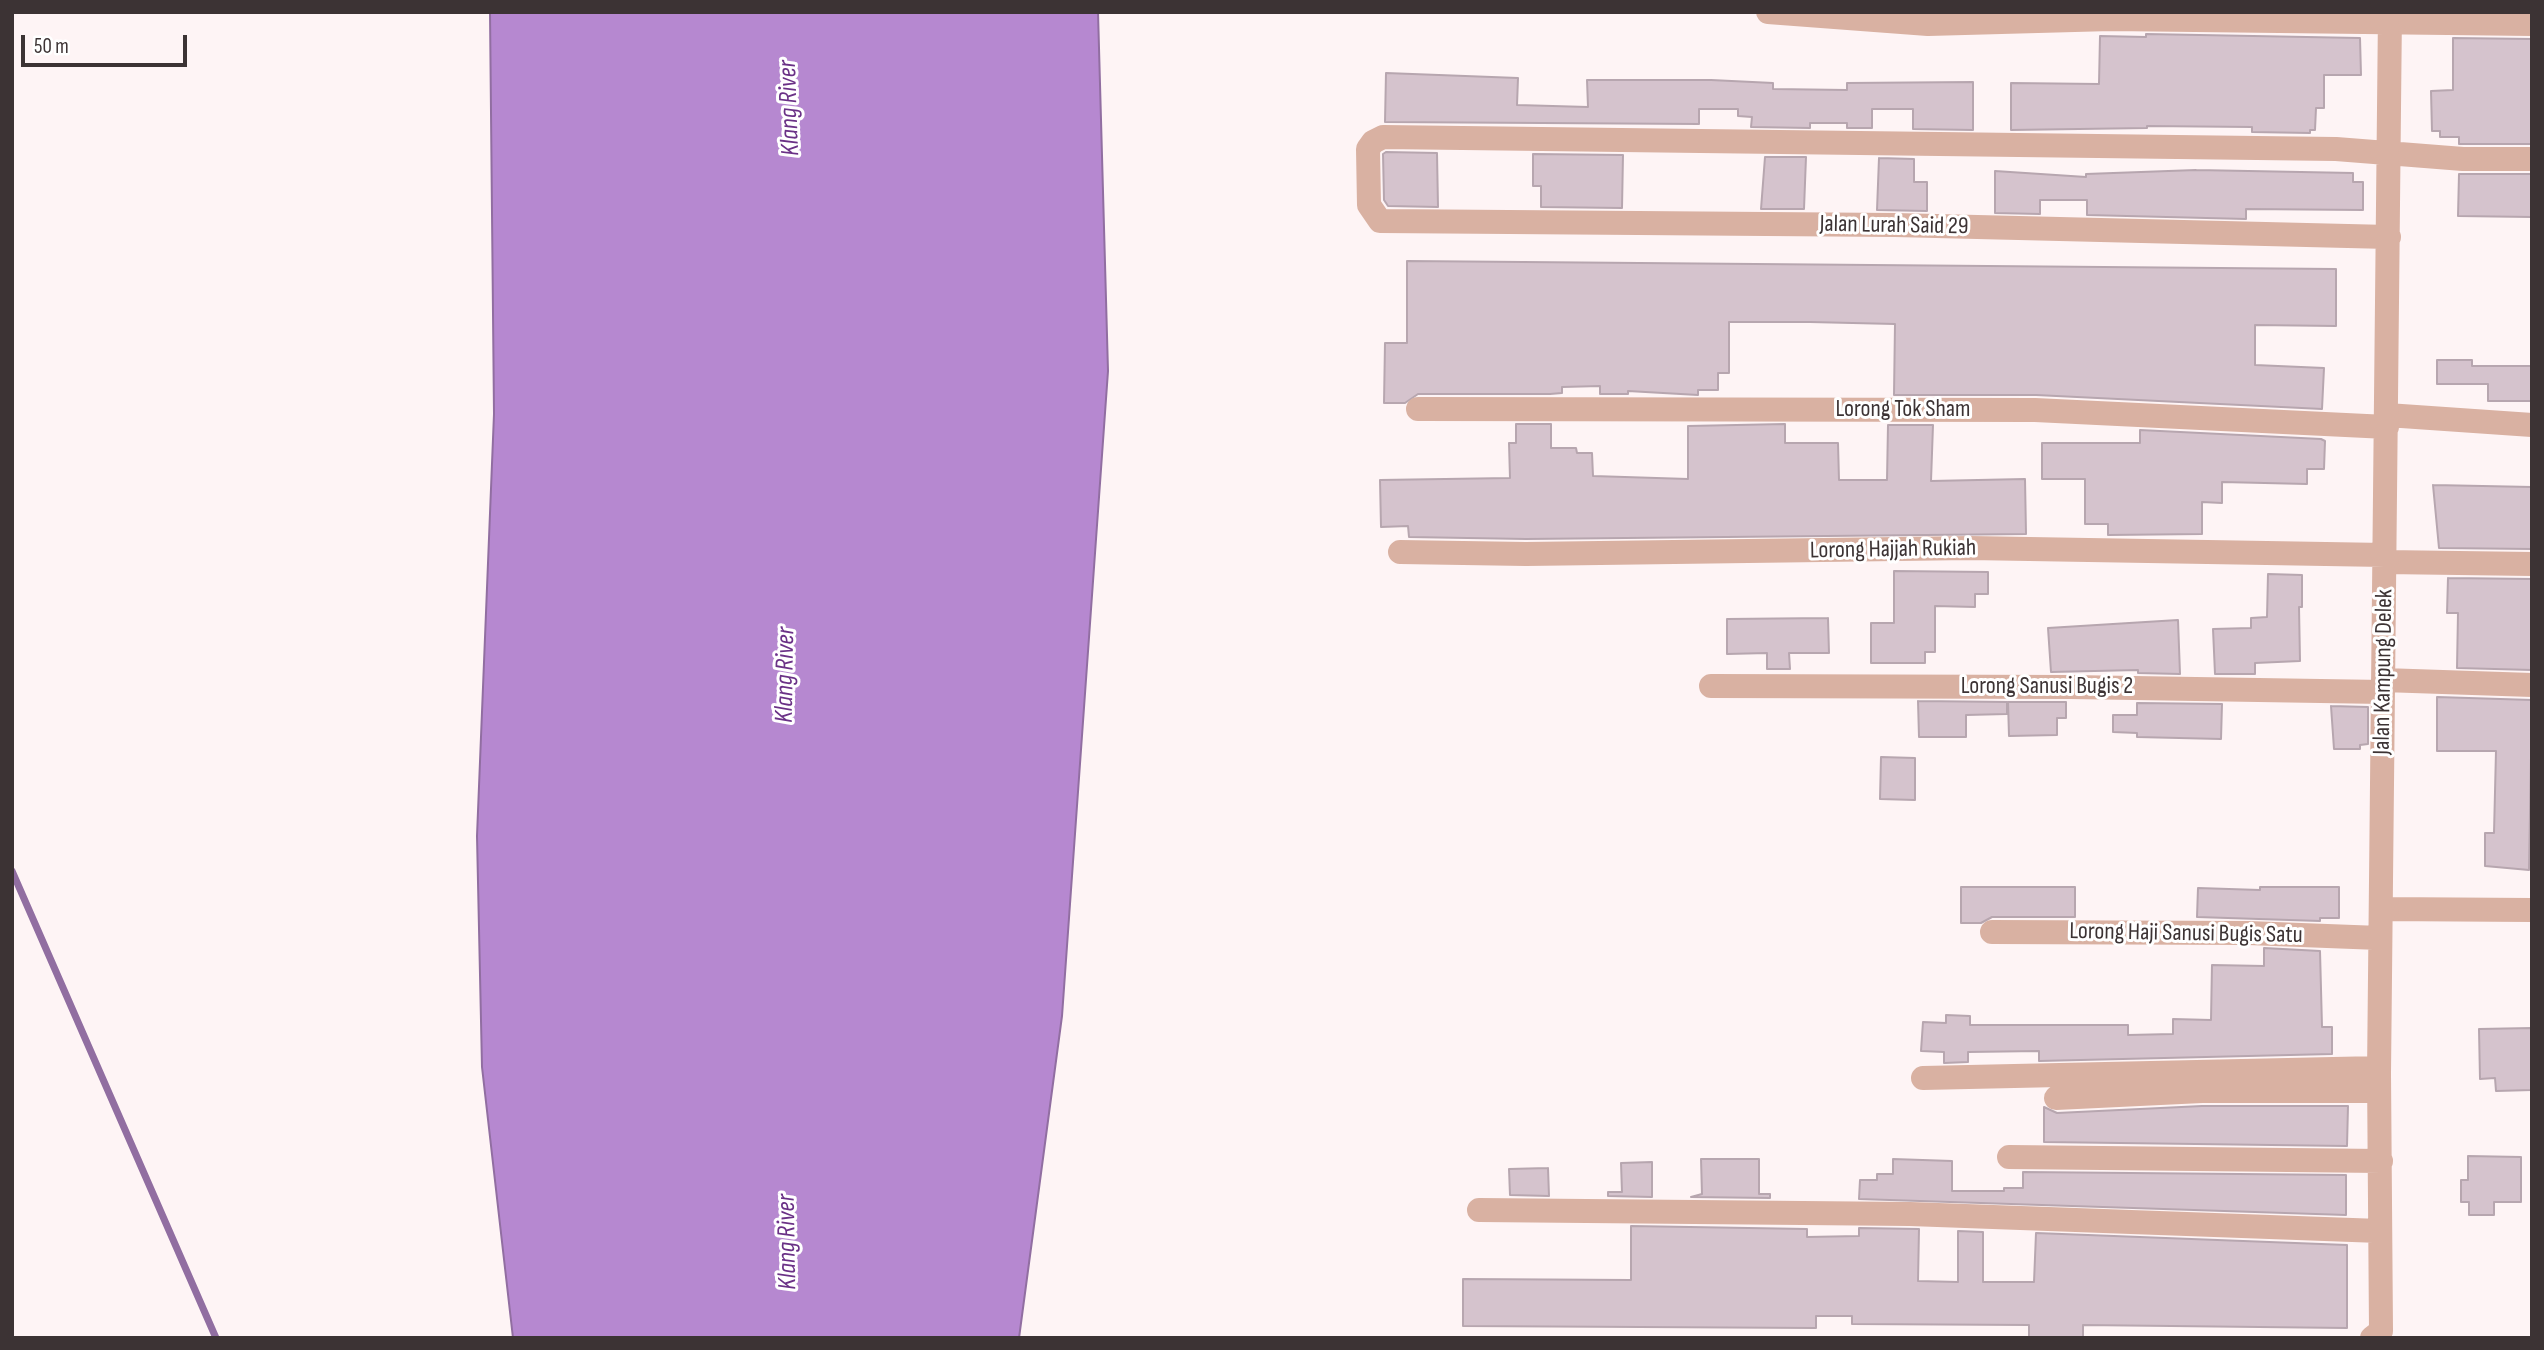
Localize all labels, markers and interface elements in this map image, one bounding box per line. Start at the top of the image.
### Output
scale bar [24,21,191,65]
text: 50 m [34,34,69,59]
water label: Klang River [773,60,807,156]
street label: Jalan Lurah Said 29 [1819,210,1969,242]
street label: Lorong Tok Sham [1836,396,1970,424]
street label: Lorong Hajjah Rukiah [1810,534,1976,566]
street label: Jalan Kampung Delek [2368,589,2400,755]
water label: Klang River [770,627,802,723]
street label: Lorong Sanusi Bugis 2 [1961,673,2133,701]
street label: Lorong Haji Sanusi Bugis Satu [2069,918,2303,950]
water label: Klang River [772,1194,804,1290]

